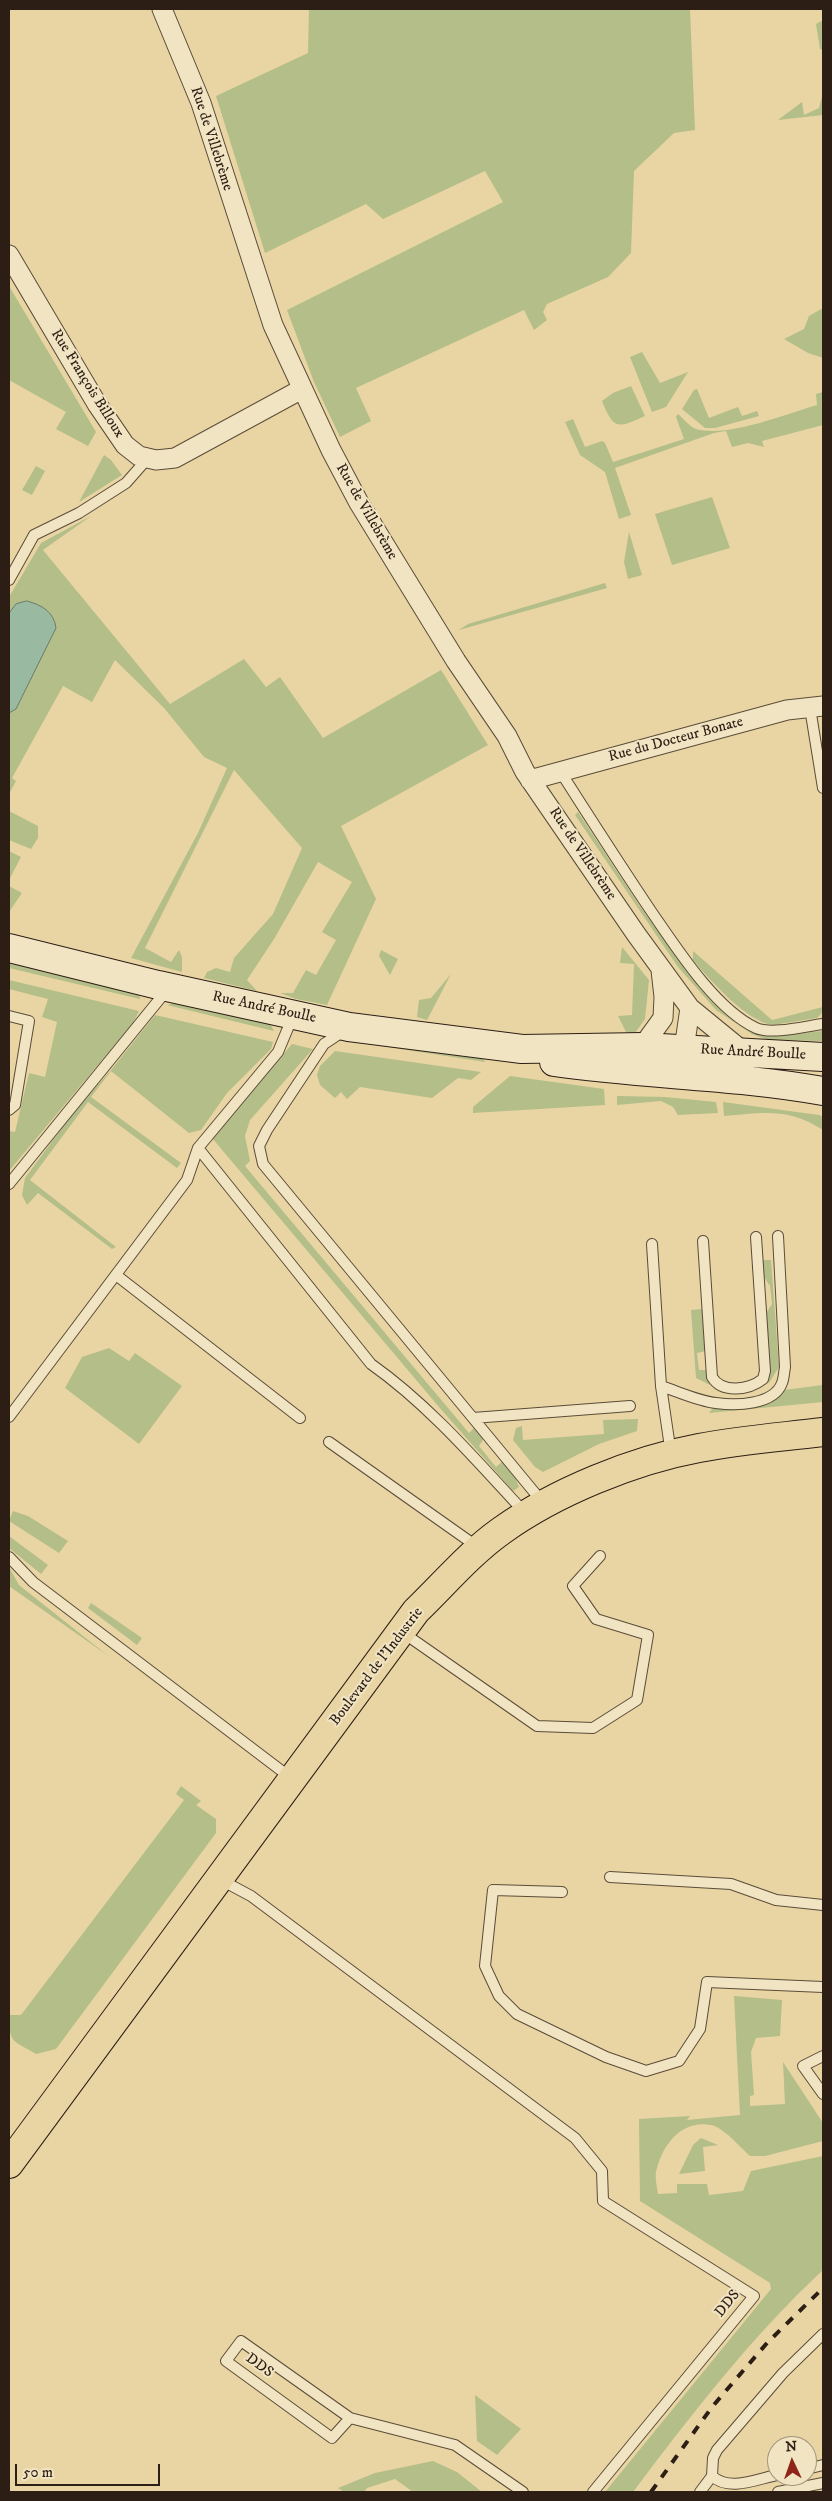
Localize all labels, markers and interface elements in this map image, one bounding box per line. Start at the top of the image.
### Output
street label: Rue de Villebrème [186,85,236,193]
street label: Rue François Billoux [46,326,128,442]
street label: Rue de Villebrème [331,461,401,563]
street label: Rue du Docteur Bonate [607,713,745,767]
street label: Rue de Villebrème [544,804,620,904]
street label: Rue André Boulle [210,988,318,1028]
street label: Rue André Boulle [700,1041,806,1065]
street label: Boulevard de l'Industrie [327,1604,427,1730]
street label: DDS [712,2287,744,2321]
street label: DDS [242,2350,276,2382]
north arrow [767,2436,817,2486]
text: N [785,2438,797,2456]
scale bar [18,2454,162,2486]
text: 50 m [23,2463,53,2482]

